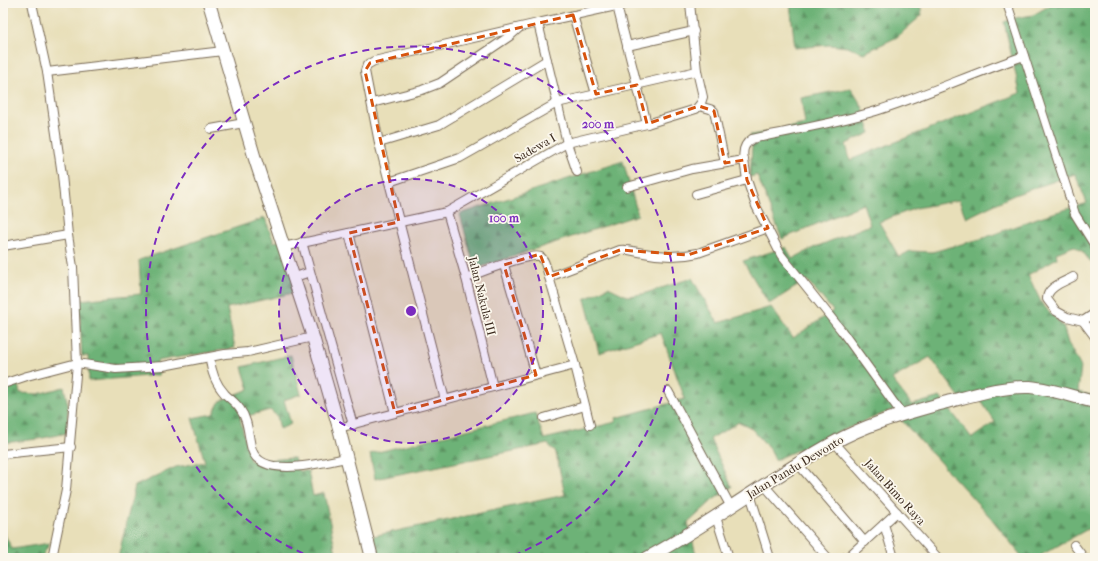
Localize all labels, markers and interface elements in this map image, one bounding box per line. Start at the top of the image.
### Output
text: 200 m [582,117,615,131]
street label: Sadewa I [512,130,559,165]
text: 100 m [489,211,520,225]
street label: Jalan Nakula III [465,254,499,337]
centre of rings [404,304,418,318]
street label: Jalan Pandu Dewonto [743,433,846,502]
street label: Jalan Bimo Raya [861,455,929,528]

